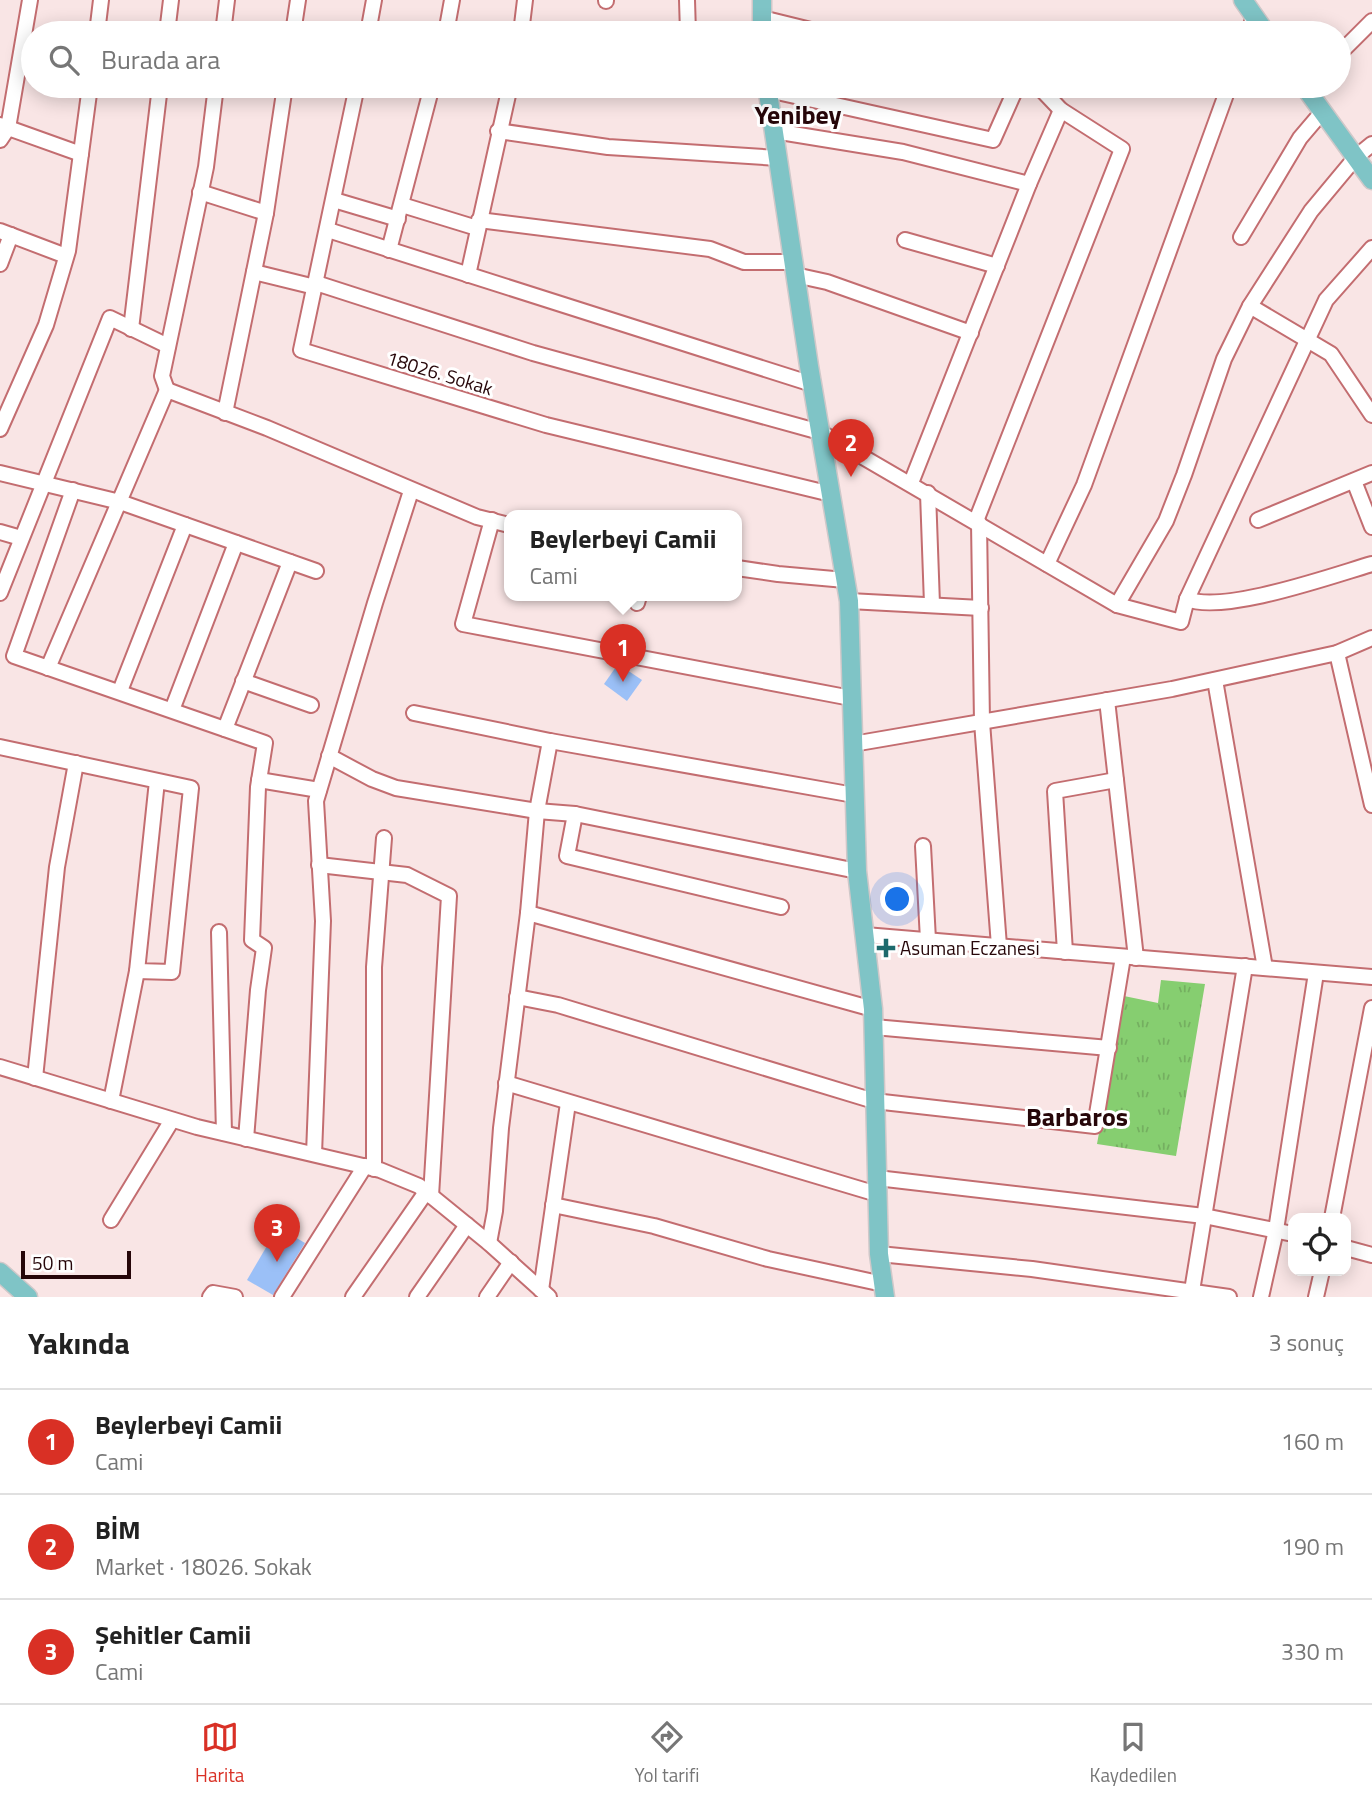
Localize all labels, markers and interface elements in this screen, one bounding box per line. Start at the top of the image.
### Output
search box [21,21,1351,98]
text: Burada ara [101,40,220,79]
icon: search [45,41,83,79]
district label: Yenibey [754,95,842,134]
street label: 18026. Sokak [384,343,497,402]
pin: 2 [828,419,874,477]
popup [504,510,742,601]
text: Beylerbeyi Camii [529,519,717,558]
text: Cami [529,558,578,593]
pin: 1 [600,624,646,682]
your location [880,882,914,916]
place label: Asuman Eczanesi [900,933,1040,962]
marker: Asuman Eczanesi [878,940,894,956]
district label: Barbaros [1026,1097,1128,1136]
pin: 3 [254,1204,300,1262]
map controls [1288,1213,1351,1276]
button: locate [1288,1213,1351,1276]
scale bar [21,1248,131,1280]
text: 50 m [32,1248,73,1277]
text: Yakında [28,1320,130,1366]
text: 3 sonuç [1269,1325,1344,1360]
text: Beylerbeyi Camii [95,1405,282,1444]
text: 1 [45,1424,57,1459]
text: 160 m [1281,1424,1344,1459]
text: Cami [95,1444,143,1479]
text: BİM [95,1510,141,1549]
text: 2 [45,1529,57,1564]
text: 190 m [1281,1529,1344,1564]
text: Market · 18026. Sokak [95,1549,312,1584]
text: Şehitler Camii [95,1615,251,1654]
text: 3 [45,1634,57,1669]
text: 330 m [1281,1634,1344,1669]
text: Cami [95,1654,143,1689]
tab: Harita [195,1718,244,1789]
tab: Yol tarifi [635,1718,699,1789]
tab: Kaydedilen [1090,1718,1177,1789]

